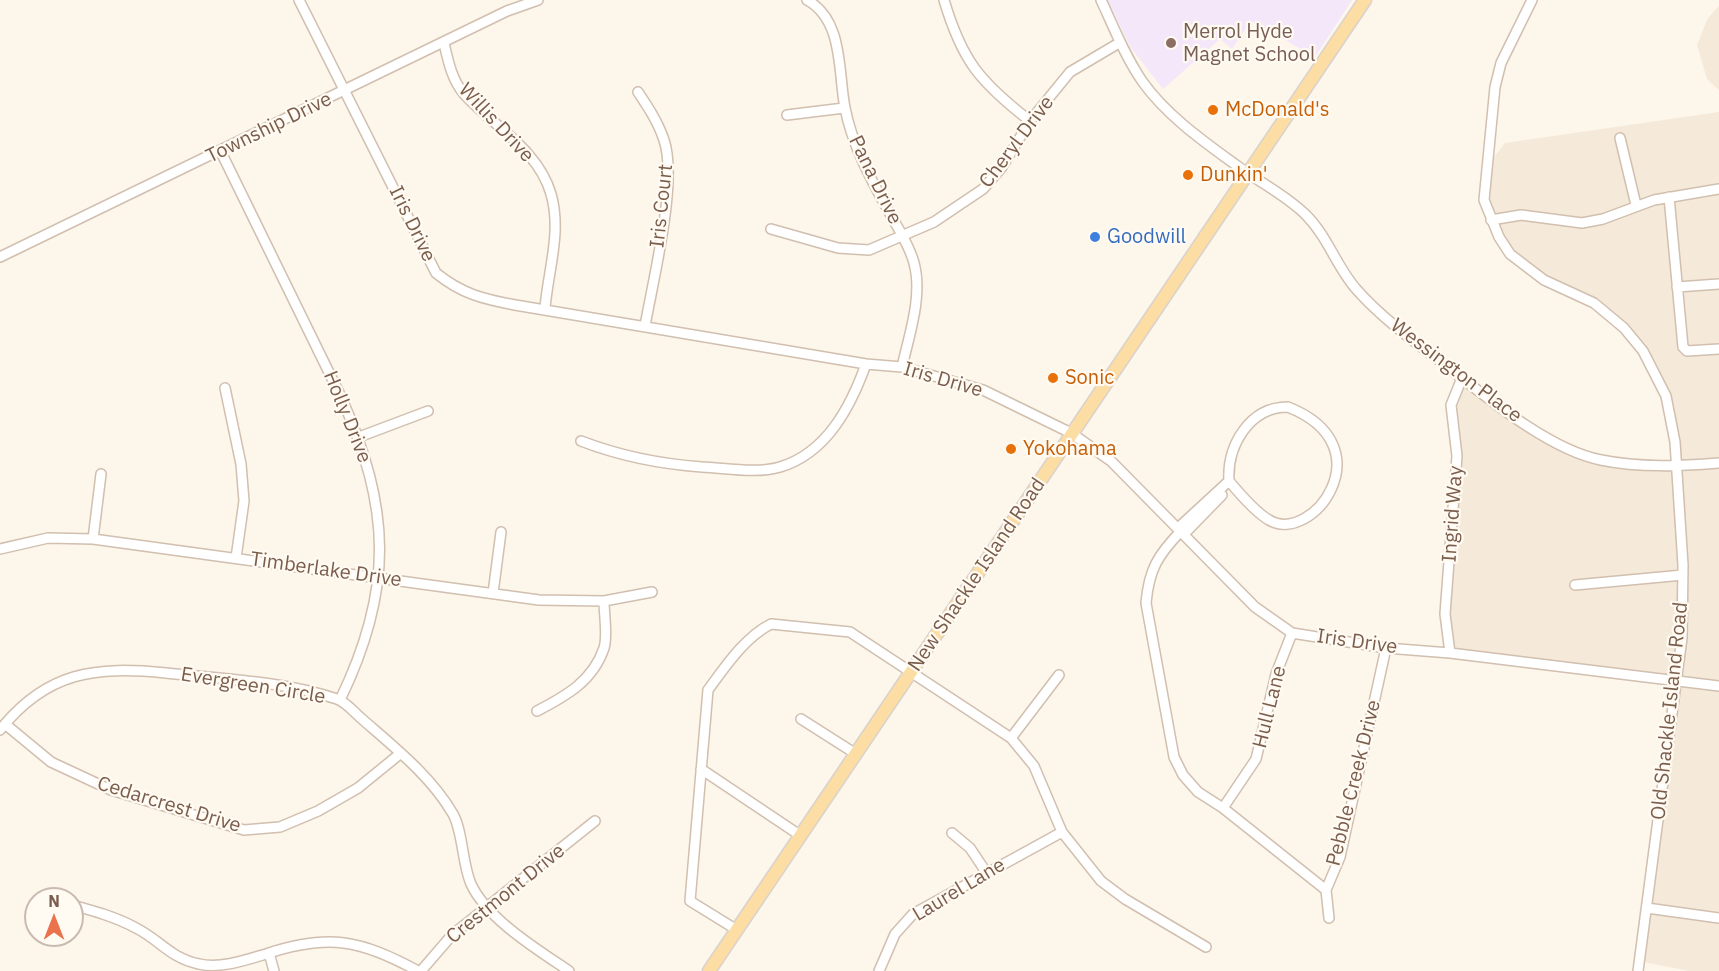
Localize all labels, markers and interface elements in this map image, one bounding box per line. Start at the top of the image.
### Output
place label: Merrol Hyde Magnet School [1183,20,1315,67]
marker: Merrol Hyde Magnet School [1164,36,1178,50]
street label: Willis Drive [453,78,539,168]
street label: Township Drive [202,87,336,169]
street label: Cheryl Drive [975,91,1059,193]
place label: McDonald's [1225,98,1330,122]
marker: McDonald's [1206,103,1220,117]
street label: Pana Drive [843,132,907,228]
street label: Iris Court [646,163,678,249]
place label: Dunkin' [1200,163,1268,187]
marker: Dunkin' [1181,168,1195,182]
street label: Iris Drive [383,182,441,266]
place label: Goodwill [1107,225,1186,249]
marker: Goodwill [1088,230,1102,244]
street label: Wessington Place [1386,314,1526,428]
street label: Iris Drive [901,357,985,403]
place label: Sonic [1065,366,1114,390]
street label: Holly Drive [318,368,376,466]
marker: Sonic [1046,371,1060,385]
place label: Yokohama [1023,437,1117,461]
marker: Yokohama [1004,442,1018,456]
street label: Ingrid Way [1438,465,1468,563]
street label: New Shackle Island Road [903,474,1051,676]
street label: Timberlake Drive [249,548,403,592]
street label: Old Shackle Island Road [1647,601,1693,821]
street label: Iris Drive [1315,624,1399,660]
street label: Evergreen Circle [179,663,327,709]
street label: Hull Lane [1248,663,1292,751]
street label: Pebble Creek Drive [1322,697,1386,869]
street label: Cedarcrest Drive [94,772,244,838]
street label: Crestmont Drive [442,839,570,949]
street label: Laurel Lane [908,853,1010,927]
north arrow [24,887,84,947]
text: N [48,891,60,911]

